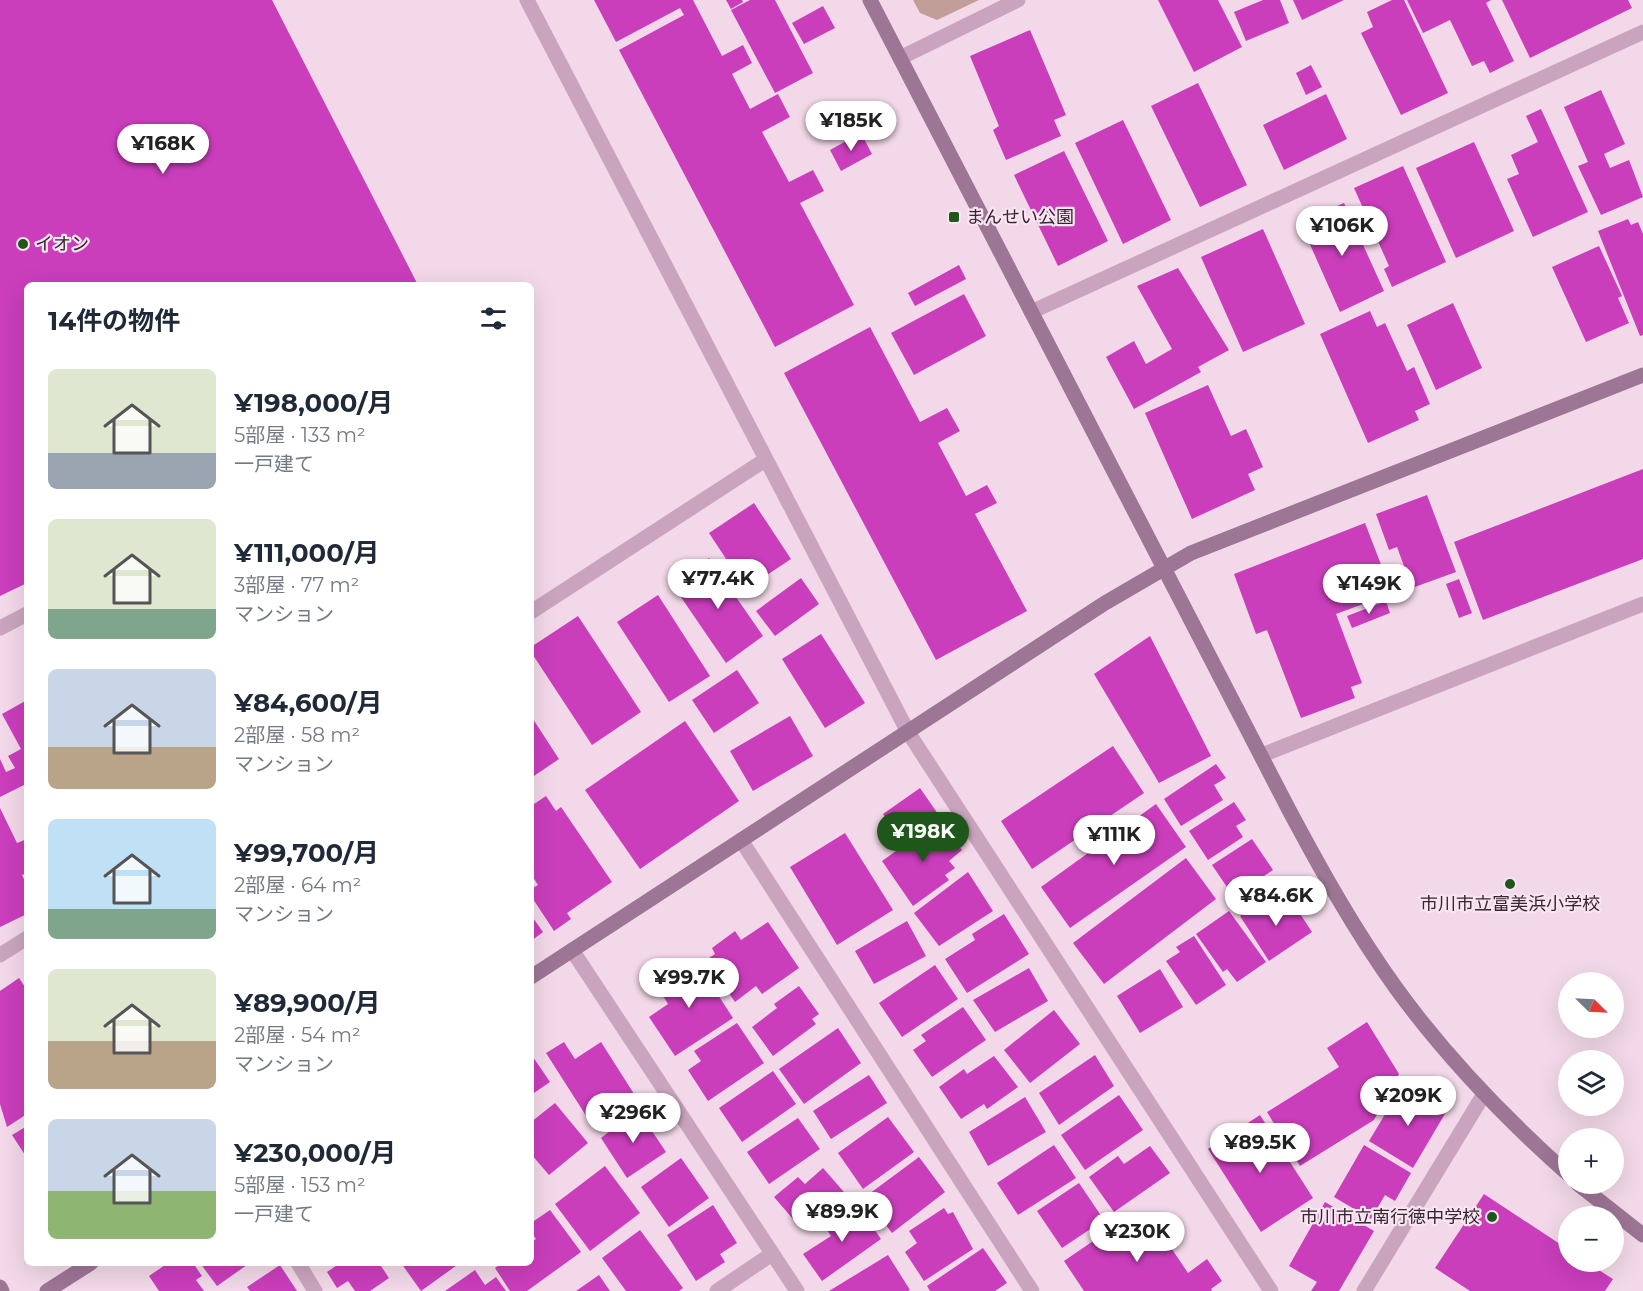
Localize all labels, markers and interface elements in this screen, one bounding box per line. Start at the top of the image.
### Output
pin: ¥185K [809,101,893,152]
text: ¥185K [819,108,883,132]
pin: ¥168K [121,124,205,175]
text: ¥168K [131,131,195,155]
place label: まんせい公園 [966,206,1074,228]
pin: ¥106K [1300,206,1384,257]
marker: まんせい公園 [947,210,961,224]
text: ¥106K [1310,213,1374,237]
place label: イオン [35,233,89,255]
marker: イオン [16,237,30,251]
icon: filters [477,302,510,335]
text: 14件の物件 [48,305,180,337]
text: ¥198,000/月 [234,387,393,419]
icon: home [96,393,168,465]
text: 5部屋 · 133 m² [234,423,366,447]
text: 一戸建て [234,452,314,476]
text: ¥111,000/月 [234,537,380,569]
icon: home [96,543,168,615]
pin: ¥77.4K [669,559,767,610]
pin: ¥149K [1327,564,1411,615]
text: ¥77.4K [682,566,754,590]
text: ¥149K [1337,571,1401,595]
text: 3部屋 · 77 m² [234,573,359,597]
text: マンション [234,602,334,626]
text: ¥84,600/月 [234,687,382,719]
icon: home [96,693,168,765]
text: 2部屋 · 58 m² [234,723,360,747]
text: マンション [234,752,334,776]
pin: ¥198K [881,812,965,863]
pin: ¥111K [1072,815,1156,866]
text: ¥198K [891,819,955,843]
text: ¥111K [1087,822,1141,846]
text: ¥99,700/月 [234,837,379,869]
icon: home [96,843,168,915]
text: 2部屋 · 64 m² [234,873,361,897]
pin: ¥84.6K [1227,876,1325,927]
marker: 市川市立富美浜小学校 [1503,877,1517,891]
text: ¥84.6K [1239,883,1313,907]
place label: 市川市立富美浜小学校 [1420,893,1600,915]
text: マンション [234,902,334,926]
pin: ¥99.7K [640,958,738,1009]
text: ¥99.7K [653,965,725,989]
north arrow [1558,972,1624,1038]
map controls [1558,972,1624,1272]
text: ¥89,900/月 [234,987,381,1019]
icon: home [96,993,168,1065]
text: 2部屋 · 54 m² [234,1023,360,1047]
button: layers [1558,1050,1624,1116]
text: マンション [234,1052,334,1076]
pin: ¥209K [1366,1076,1450,1127]
text: ¥209K [1374,1083,1442,1107]
pin: ¥296K [591,1093,675,1144]
text: ¥296K [600,1100,666,1124]
pin: ¥89.5K [1211,1123,1309,1174]
button: + [1558,1128,1624,1194]
text: ¥89.5K [1224,1130,1296,1154]
text: ¥230,000/月 [234,1137,396,1169]
icon: home [96,1143,168,1215]
text: 5部屋 · 153 m² [234,1173,366,1197]
pin: ¥89.9K [793,1192,891,1243]
text: ¥89.9K [806,1199,878,1223]
text: 一戸建て [234,1202,314,1226]
place label: 市川市立南行徳中学校 [1300,1206,1480,1228]
button: − [1558,1206,1624,1272]
marker: 市川市立南行徳中学校 [1485,1210,1499,1224]
pin: ¥230K [1095,1212,1179,1263]
text: ¥230K [1104,1219,1170,1243]

